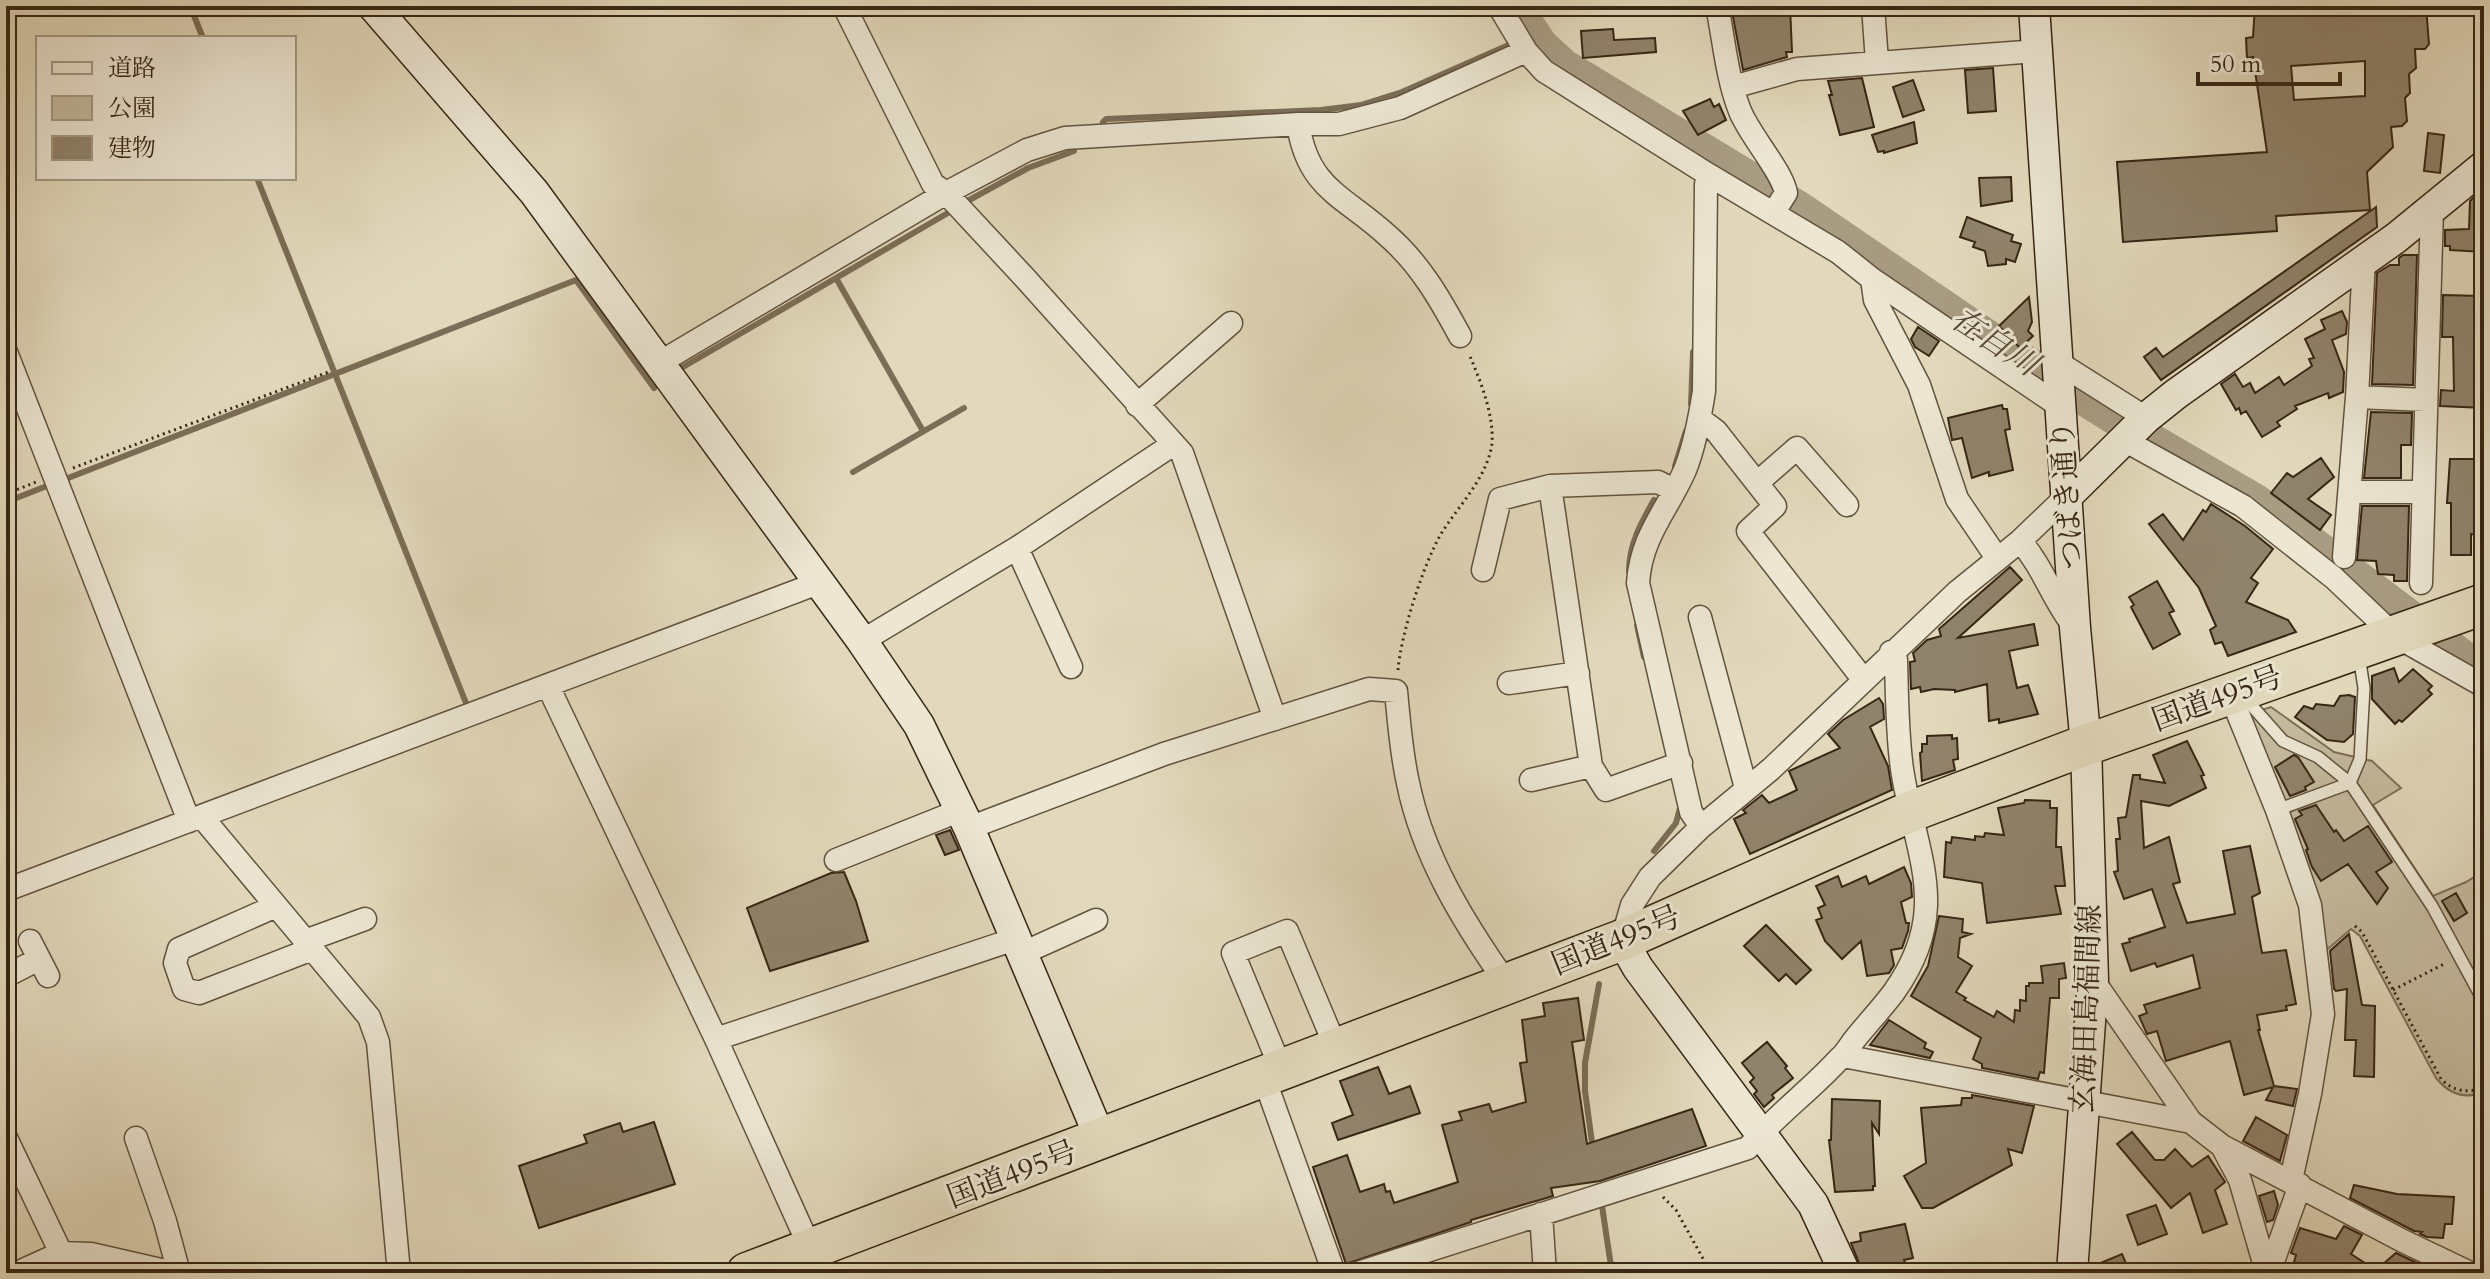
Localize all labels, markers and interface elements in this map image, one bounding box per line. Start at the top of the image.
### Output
legend [36,36,296,180]
scale bar [2198,36,2340,86]
text: 50 m [2210,48,2262,81]
text: 道路 [108,52,156,85]
text: 公園 [108,92,156,125]
text: 建物 [108,132,156,165]
water label: 在自川 [1942,297,2049,388]
street label: つばき通り [2042,419,2093,571]
street label: 国道495号 [2146,656,2288,741]
street label: 国道495号 [1545,896,1687,985]
street label: 玄海田島福間線 [2062,903,2111,1115]
street label: 国道495号 [941,1131,1083,1218]

